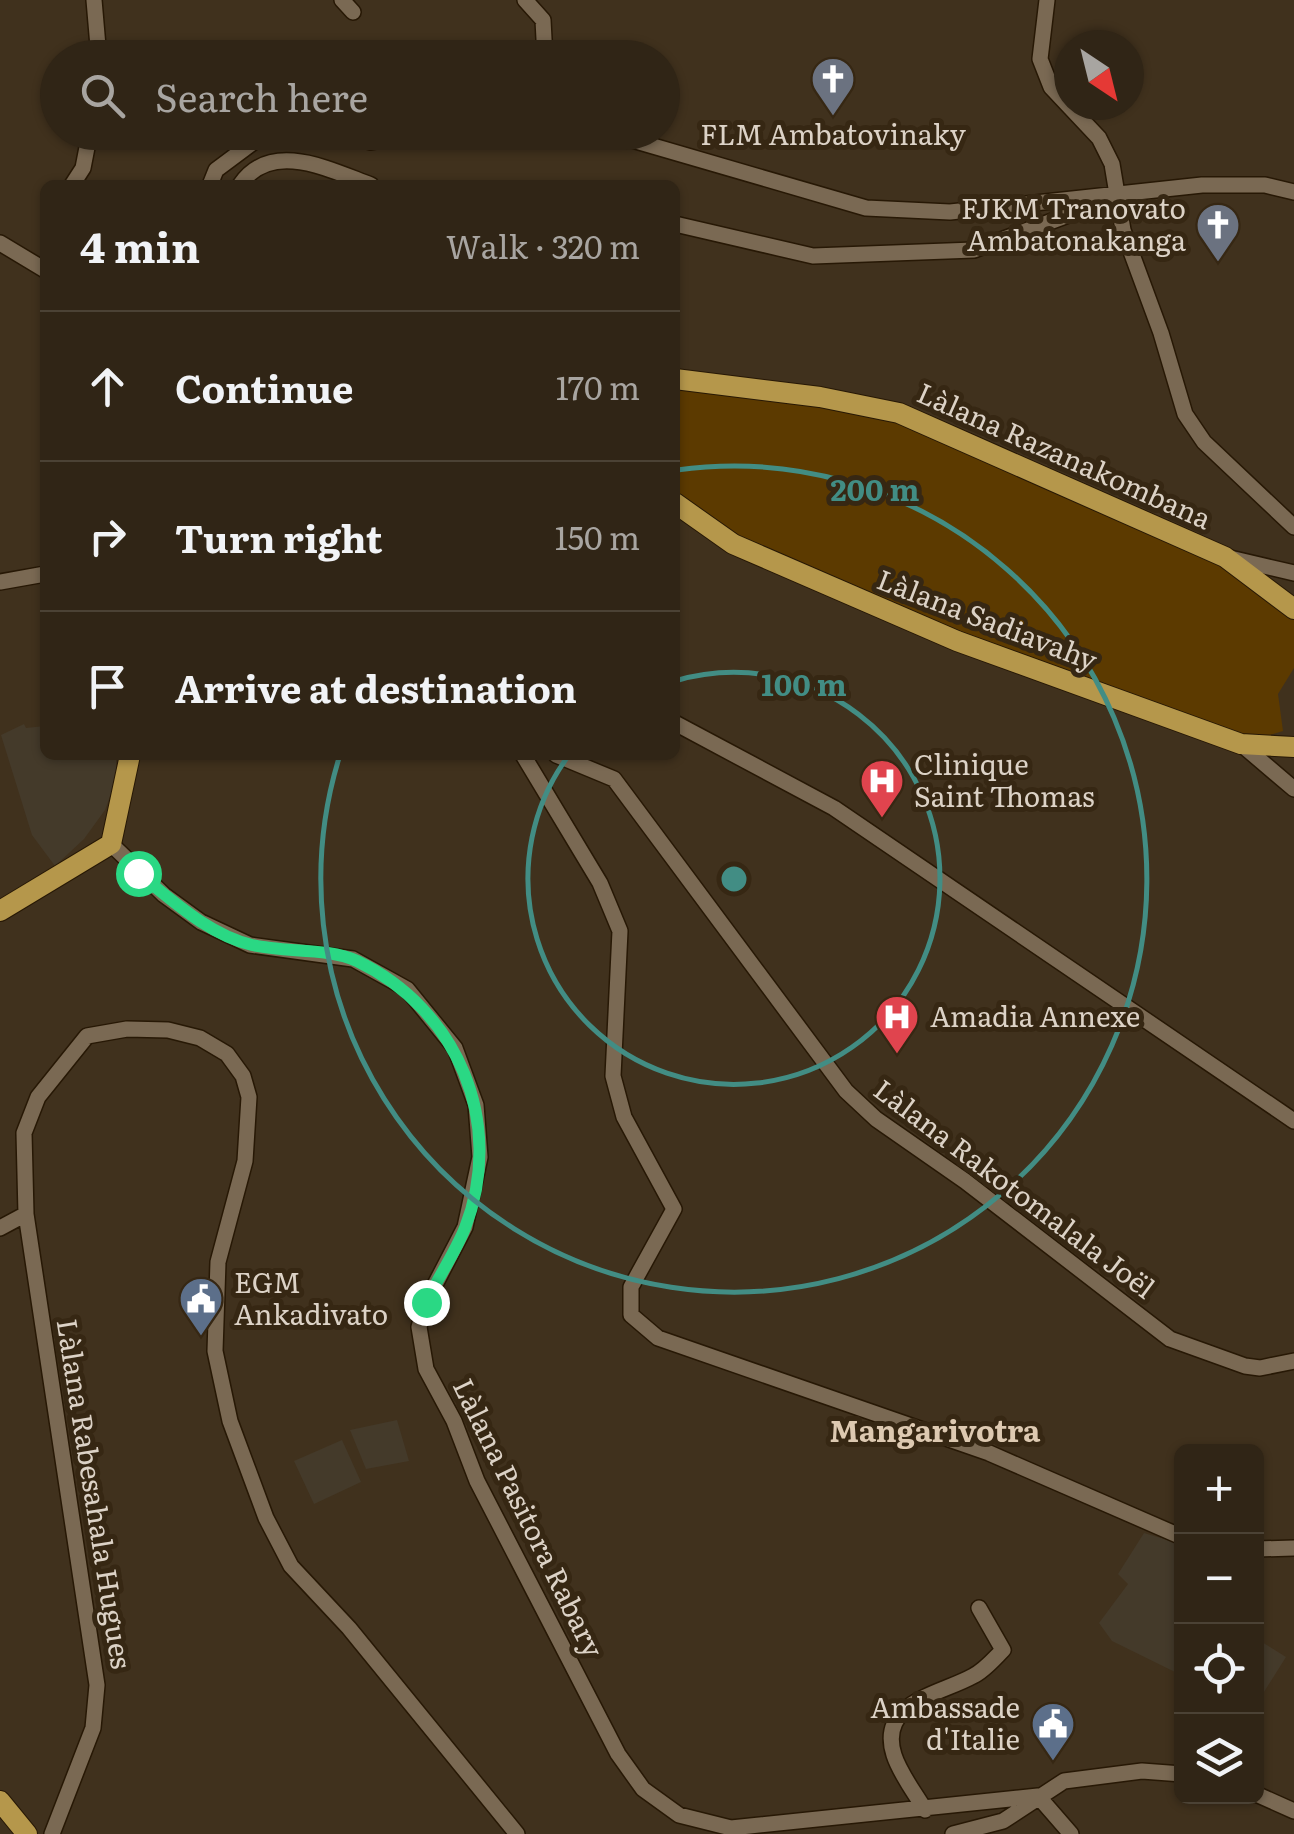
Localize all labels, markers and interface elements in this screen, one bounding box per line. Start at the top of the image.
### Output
north arrow [1054,30,1144,120]
search box [40,40,680,150]
church icon: FLM Ambatovinaky [810,56,856,117]
text: Search here [155,67,368,124]
icon: search [75,68,130,123]
place label: FLM Ambatovinaky [700,112,967,154]
place label: FJKM Tranovato Ambatonakanga [961,186,1186,260]
church icon: FJKM Tranovato Ambatonakanga [1195,202,1241,263]
text: 4 min [80,214,200,276]
text: Walk · 320 m [446,221,640,269]
text: Continue [175,358,353,415]
icon: ahead [80,359,135,414]
text: 170 m [556,362,640,410]
street label: Làlana Razanakombana [911,370,1219,538]
text: 200 m [831,466,920,510]
text: Turn right [175,508,382,565]
icon: right [80,509,135,564]
text: 150 m [555,512,640,560]
street label: Làlana Sadiavahy [872,557,1105,680]
text: Arrive at destination [175,658,577,715]
icon: arrive [80,659,135,714]
text: 100 m [761,661,847,705]
place label: Clinique Saint Thomas [914,742,1095,816]
hospital icon: Clinique Saint Thomas [859,758,905,819]
route start [116,851,162,897]
centre of rings [716,861,752,897]
hospital icon: Amadia Annexe [874,994,920,1055]
place label: Amadia Annexe [930,994,1140,1036]
street label: Làlana Rakotomalala Joël [866,1068,1165,1307]
place label: EGM Ankadivato [234,1260,388,1334]
public building icon: EGM Ankadivato [178,1276,224,1337]
route end [404,1280,450,1326]
street label: Làlana Rabesahala Hugues [48,1316,144,1672]
street label: Làlana Pasitora Rabary [444,1371,616,1665]
district label: Mangarivotra [830,1407,1041,1451]
map controls [1174,1444,1264,1804]
button: + [1174,1444,1264,1534]
button: − [1174,1534,1264,1624]
button: locate [1174,1624,1264,1714]
place label: Ambassade d'Italie [870,1685,1020,1759]
public building icon: Ambassade d'Italie [1030,1701,1076,1762]
button: layers [1174,1714,1264,1804]

